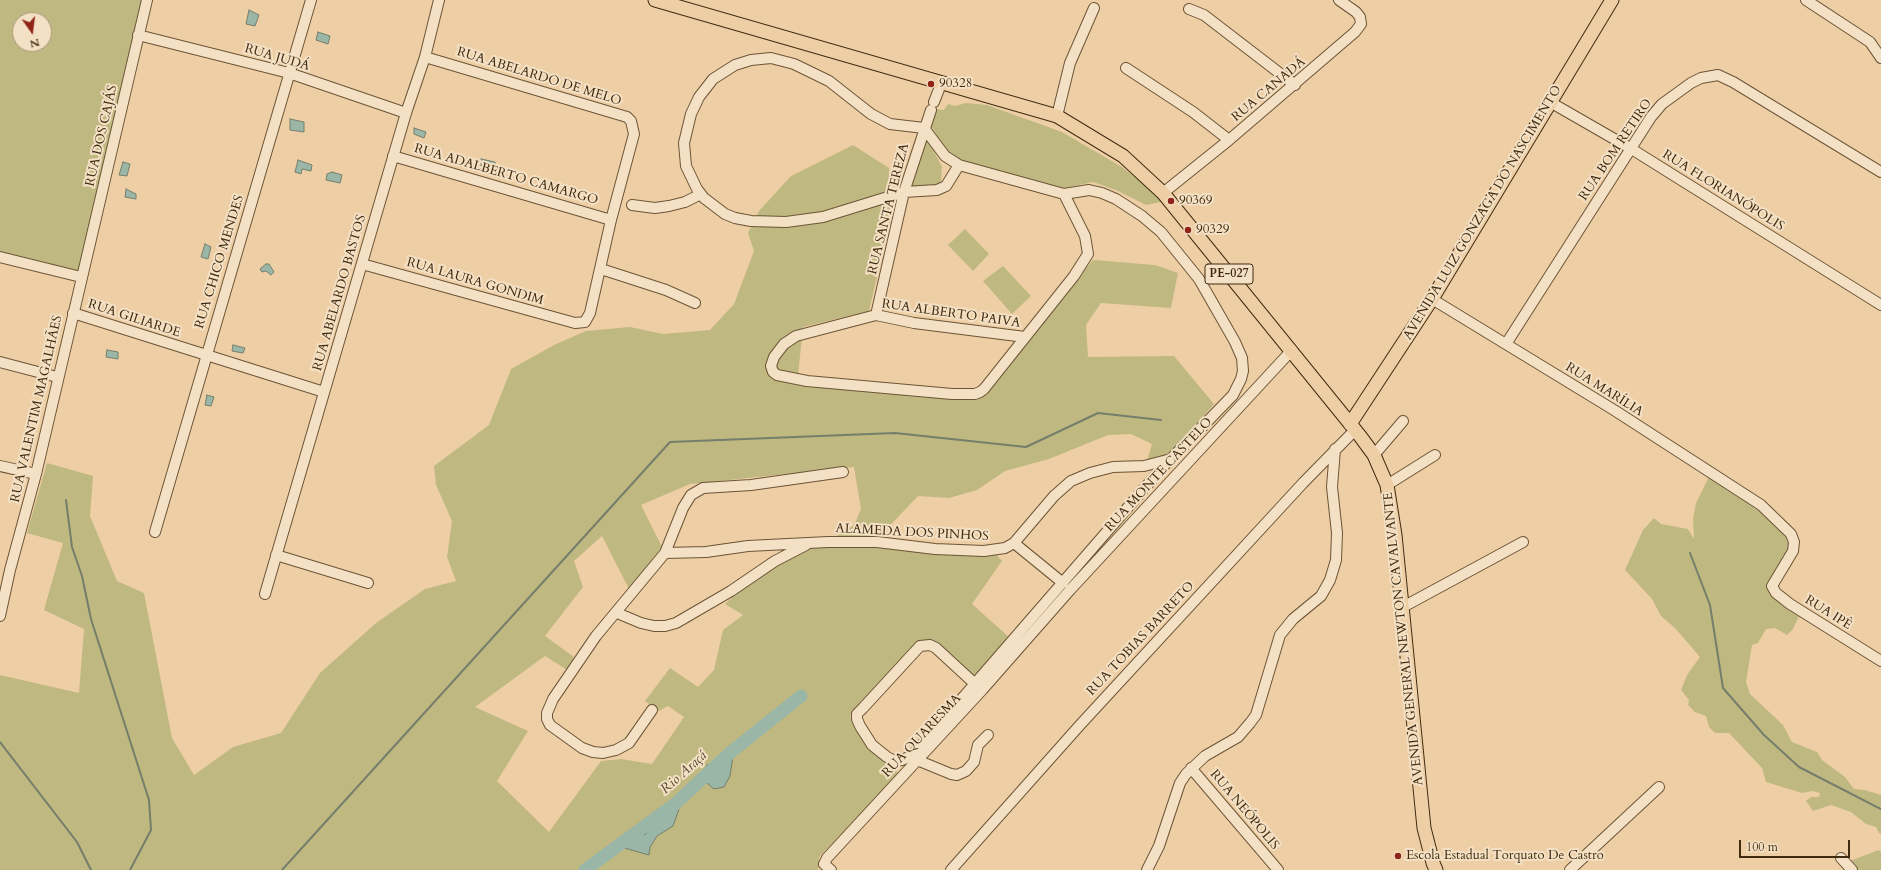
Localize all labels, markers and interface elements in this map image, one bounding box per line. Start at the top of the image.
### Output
north arrow [12,12,52,52]
text: N [28,35,41,52]
street label: RUA JUDÁ [243,41,311,75]
street label: RUA ABELARDO DE MELO [455,44,623,110]
street label: RUA CANADÁ [1229,55,1309,125]
place label: 90328 [939,76,972,92]
marker: 90328 [926,79,936,89]
street label: AVENIDA LUIZ GONZAGA DO NASCIMENTO [1401,83,1565,343]
street label: RUA DOS CAJÁS [83,84,121,188]
street label: RUA BOM RETIRO [1576,96,1656,204]
street label: RUA ADALBERTO CAMARGO [412,141,600,209]
street label: RUA SANTA TEREZA [865,142,913,276]
street label: RUA FLORIANÓPOLIS [1659,147,1787,235]
street label: RUA CHICO MENDES [192,193,248,331]
place label: 90369 [1179,193,1212,209]
marker: 90369 [1166,196,1176,206]
street label: RUA ABELARDO BASTOS [310,213,370,373]
place label: 90329 [1196,222,1229,238]
marker: 90329 [1183,225,1193,235]
street label: RUA LAURA GONDIM [405,255,545,309]
road number: PE-027 [1205,264,1253,284]
street label: RUA GILIARDE [86,297,182,341]
street label: RUA ALBERTO PAIVA [881,297,1021,331]
street label: RUA VALENTIM MAGALHÃES [8,314,66,504]
street label: RUA MARÍLIA [1562,360,1646,420]
street label: RUA MONTE CASTELO [1102,415,1216,535]
street label: AVENIDA GENERAL NEWTON CAVALVANTE [1381,492,1427,786]
street label: ALAMEDA DOS PINHOS [835,521,989,545]
street label: RUA TOBIAS BARRETO [1084,579,1198,699]
street label: RUA IPÊ [1802,592,1854,634]
street label: RUA QUARESMA [879,691,965,781]
water label: Rio Araçá [657,748,711,798]
street label: RUA NEÓPOLIS [1206,767,1282,853]
scale bar [1741,832,1852,858]
text: 100 m [1746,839,1778,855]
place label: Escola Estadual Torquato De Castro [1406,848,1604,864]
marker: Escola Estadual Torquato De Castro [1393,851,1403,861]

